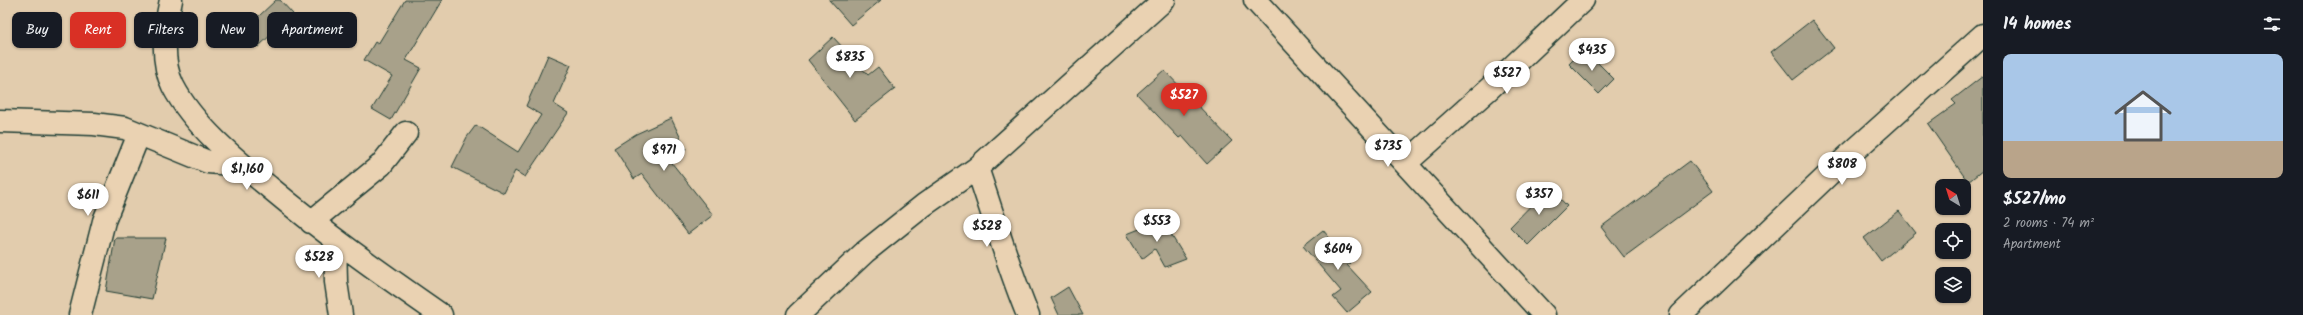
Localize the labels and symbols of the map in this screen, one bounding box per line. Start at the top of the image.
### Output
pin: $435 [1568,38,1616,72]
pin: $835 [826,45,874,79]
pin: $527 [1483,61,1531,95]
pin: $527 [1160,83,1208,117]
pin: $735 [1364,134,1412,168]
pin: $971 [640,138,688,172]
pin: $808 [1818,152,1866,186]
pin: $1,160 [214,157,280,191]
north arrow [1935,179,1971,215]
pin: $357 [1515,182,1563,216]
pin: $611 [64,183,112,217]
pin: $553 [1133,209,1181,243]
pin: $528 [963,214,1011,248]
pin: $604 [1314,237,1362,271]
pin: $528 [295,245,343,279]

